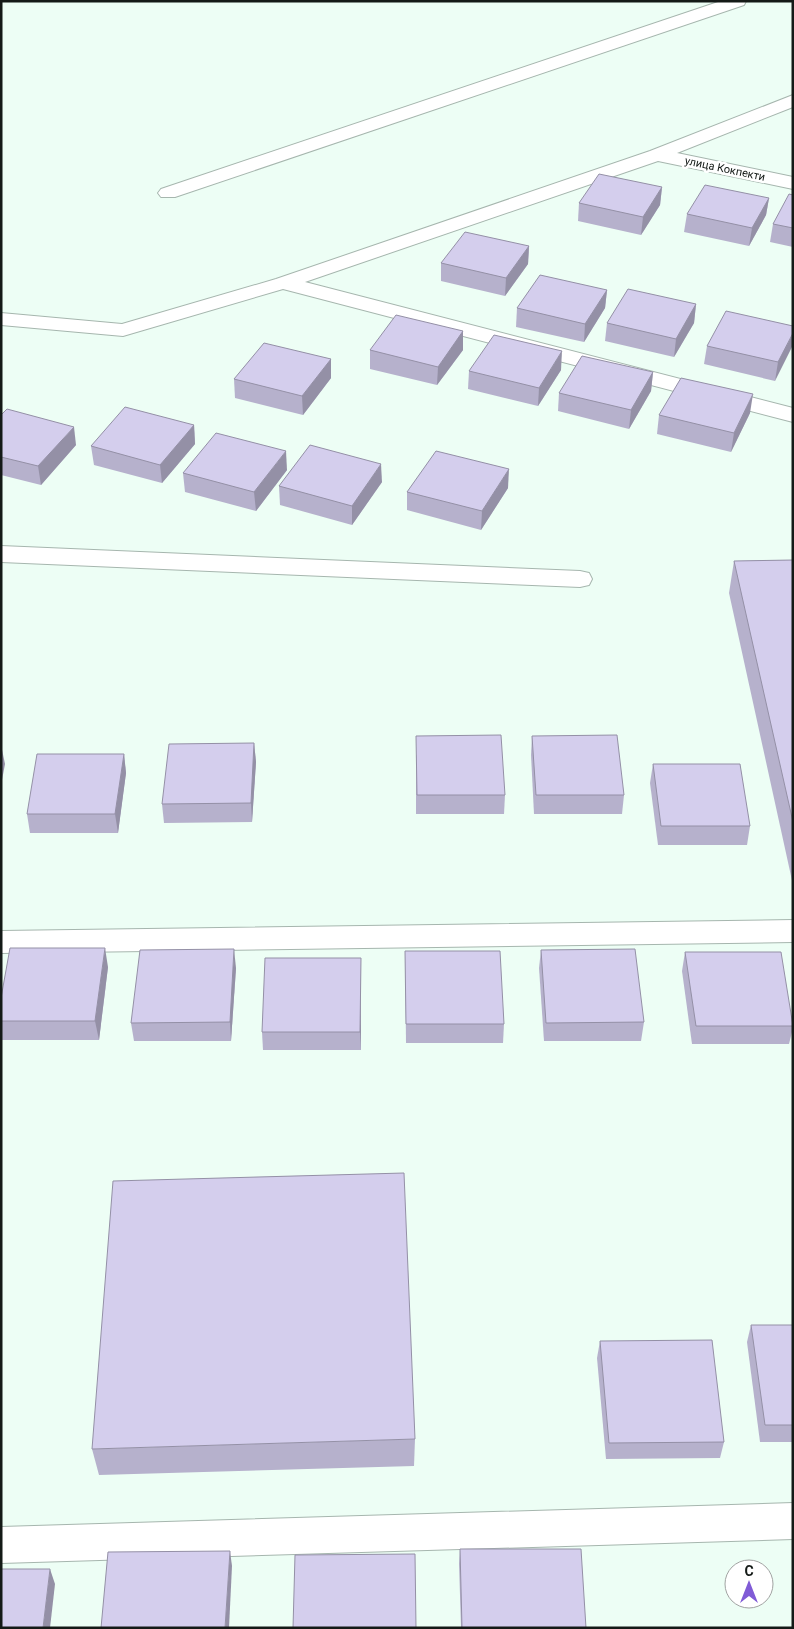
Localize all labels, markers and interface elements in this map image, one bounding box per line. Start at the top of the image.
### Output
street label: улица Кокпекти [684,154,766,184]
north arrow [724,1559,774,1609]
text: С [744,1563,754,1579]

